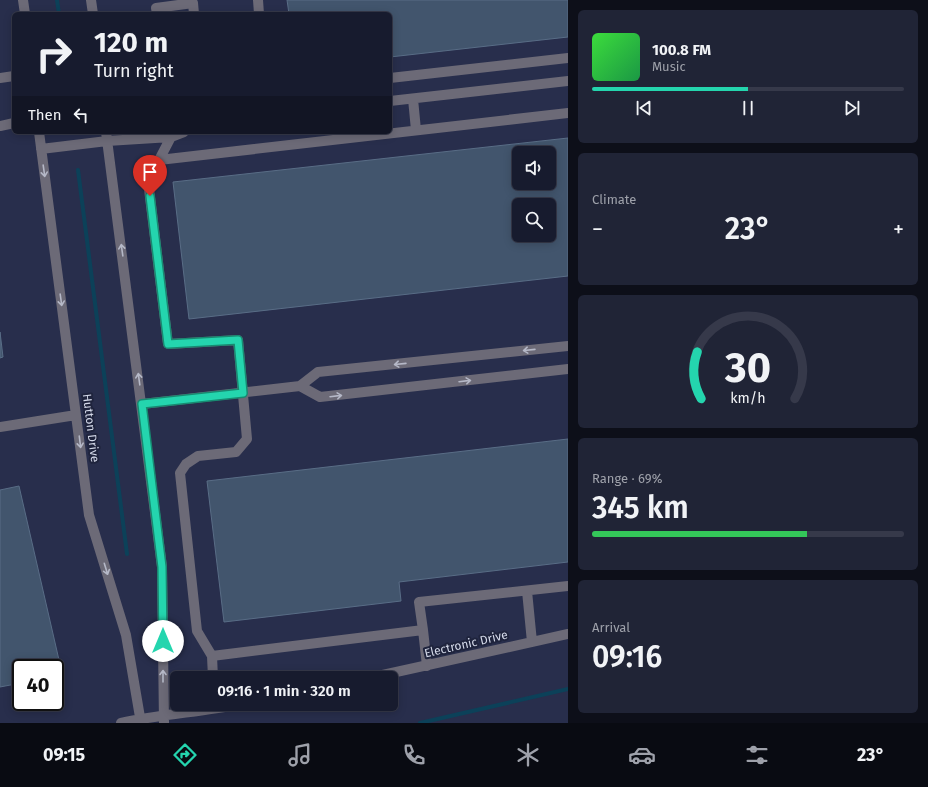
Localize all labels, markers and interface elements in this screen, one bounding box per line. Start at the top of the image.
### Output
text: 120 m [94,26,168,59]
icon: right [28,28,80,80]
text: 100.8 FM [652,41,711,59]
text: Music [652,59,686,74]
text: Turn right [94,60,174,82]
icon: previous [633,97,655,119]
icon: pause [737,97,759,119]
icon: next [841,97,863,119]
icon: left [70,104,92,126]
text: Then [28,106,62,124]
map controls [512,146,556,242]
button: sound [512,146,556,190]
pin [133,155,167,196]
icon: arrive [139,161,161,183]
one-way arrow [40,164,48,177]
text: Climate [592,192,636,207]
button: search [512,198,556,242]
text: 23° [725,211,771,247]
text: − [592,216,603,243]
text: + [893,216,904,243]
one-way arrow [118,244,126,257]
one-way arrow [57,293,65,306]
text: 30 [724,343,771,393]
one-way arrow [523,347,536,354]
one-way arrow [394,360,407,368]
one-way arrow [135,373,143,386]
one-way arrow [458,377,471,385]
text: km/h [730,390,766,407]
one-way arrow [329,392,342,399]
street label: Hutton Drive [80,393,102,463]
one-way arrow [76,435,84,448]
text: Range · 69% [592,471,662,486]
text: 345 km [592,490,689,526]
one-way arrow [103,563,110,576]
position arrow [142,620,184,662]
text: Arrival [592,620,630,635]
street label: Electronic Drive [423,628,509,660]
text: 09:16 [592,639,662,675]
speed limit sign: 40 [12,659,64,711]
one-way arrow [159,670,167,683]
text: 09:16 · 1 min · 320 m [217,682,351,700]
icon: directions [171,741,199,769]
icon: music [286,741,314,769]
icon: phone [400,741,428,769]
icon: climate [514,741,542,769]
icon: car [628,741,656,769]
icon: filters [743,741,771,769]
text: 09:15 [43,744,85,766]
text: 23° [857,744,885,766]

